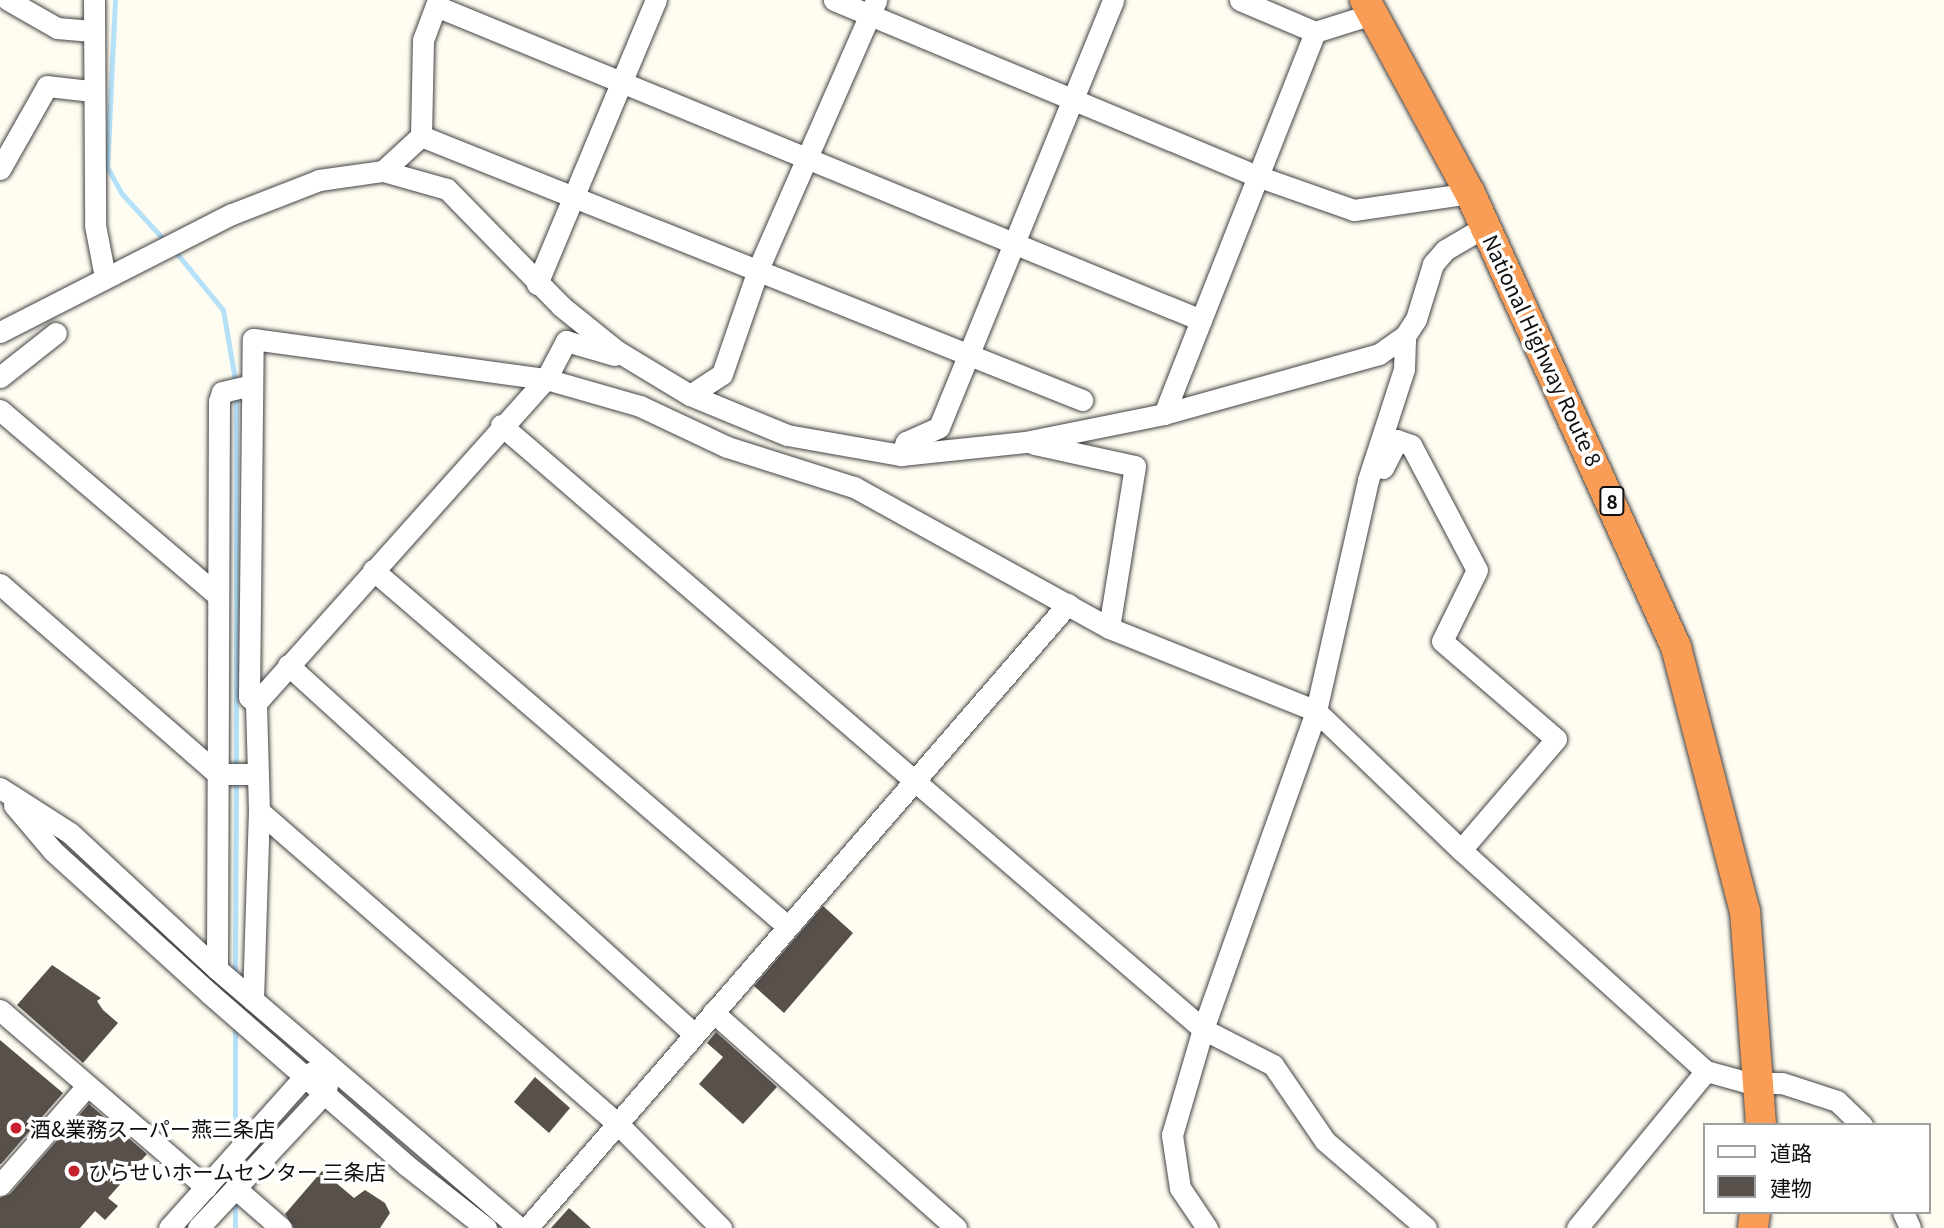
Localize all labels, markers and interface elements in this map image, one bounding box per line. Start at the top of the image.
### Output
street label: National Highway Route 8 [1478,230,1608,470]
road number: 8 [1598,486,1626,516]
place label: 酒&業務スーパー燕三条店 [30,1115,275,1141]
marker: 酒&業務スーパー燕三条店 [8,1120,24,1136]
legend [1702,1123,1930,1214]
text: 道路 [1770,1137,1812,1167]
place label: ひらせいホームセンター 三条店 [88,1158,387,1184]
marker: ひらせいホームセンター 三条店 [66,1163,82,1179]
text: 建物 [1770,1172,1812,1202]

